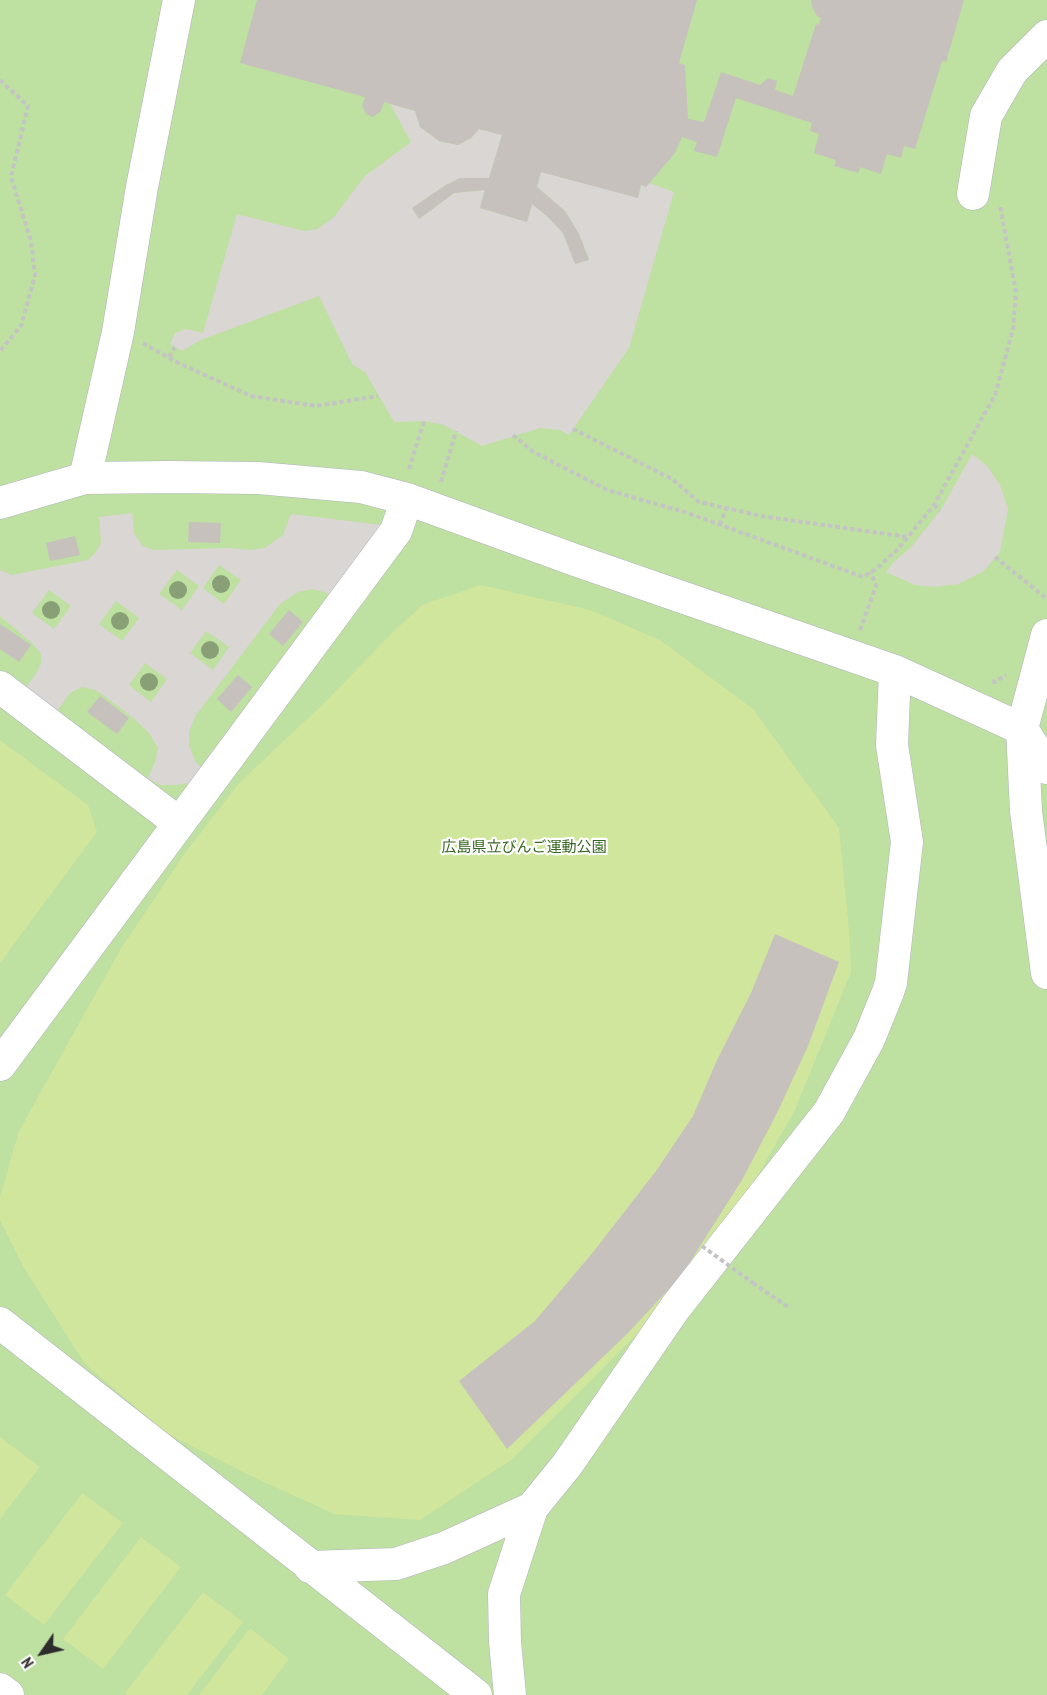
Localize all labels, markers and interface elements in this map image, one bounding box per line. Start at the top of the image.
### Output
park label: 広島県立びんご運動公園 [442,839,606,857]
north arrow [12,1623,72,1683]
text: N [16,1654,38,1672]

